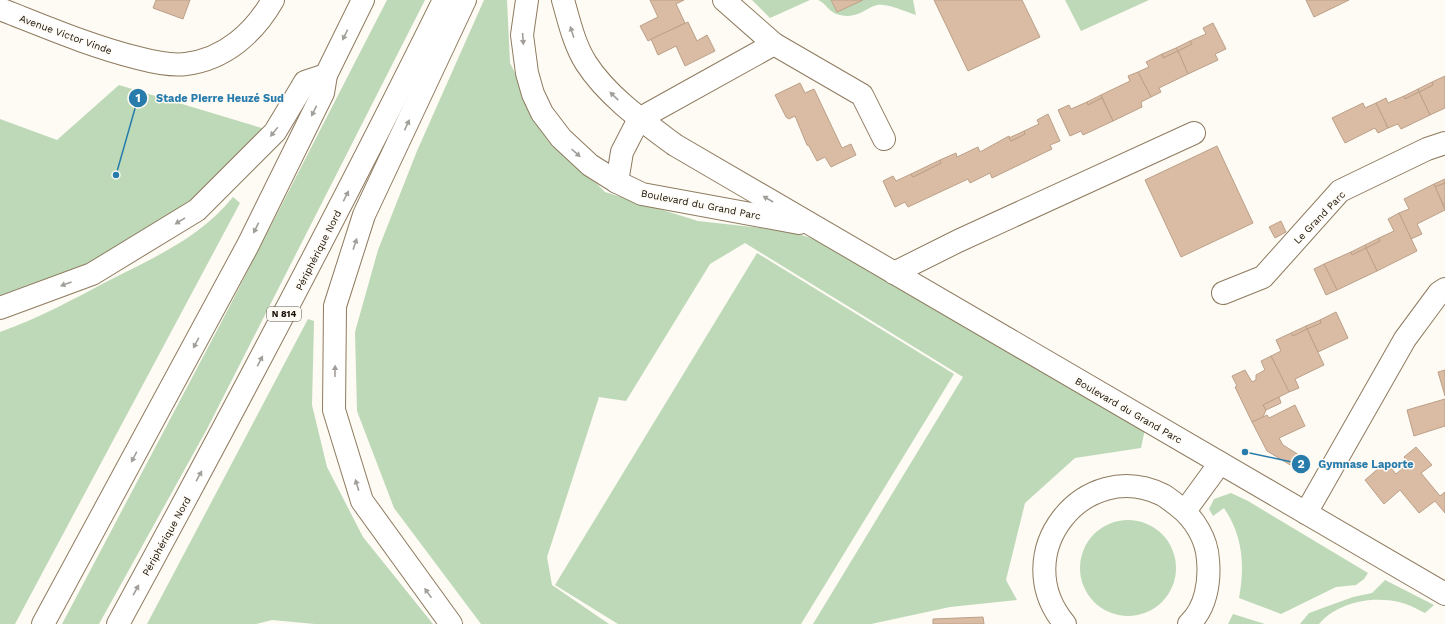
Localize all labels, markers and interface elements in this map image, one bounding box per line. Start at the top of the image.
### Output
street label: Avenue Victor Vinde [18,13,114,56]
one-way arrow [569,26,575,38]
one-way arrow [342,29,348,41]
one-way arrow [520,33,527,45]
callout: Stade Pierre Heuzé Sud [128,86,292,109]
text: 1 [135,91,141,105]
one-way arrow [609,91,619,101]
text: Stade Pierre Heuzé Sud [156,92,284,105]
one-way arrow [311,106,317,117]
one-way arrow [404,119,410,130]
one-way arrow [270,127,278,138]
one-way arrow [571,148,581,157]
street label: Boulevard du Grand Parc [640,187,762,222]
street label: Le Grand Parc [1291,188,1348,246]
one-way arrow [342,190,349,202]
one-way arrow [762,195,774,202]
street label: Périphérique Nord [293,208,343,292]
one-way arrow [174,217,185,224]
one-way arrow [253,222,259,233]
one-way arrow [352,237,358,249]
one-way arrow [60,281,72,287]
road number: N 814 [267,307,301,321]
one-way arrow [192,337,199,349]
one-way arrow [257,355,263,367]
one-way arrow [331,365,338,377]
street label: Boulevard du Grand Parc [1073,375,1184,446]
one-way arrow [130,451,137,463]
callout: Gymnase Laporte [1291,453,1422,476]
text: 2 [1297,457,1305,471]
text: Gymnase Laporte [1318,458,1414,471]
one-way arrow [195,470,202,481]
one-way arrow [354,479,360,491]
street label: Périphérique Nord [140,495,193,578]
one-way arrow [133,584,140,596]
one-way arrow [424,587,432,598]

